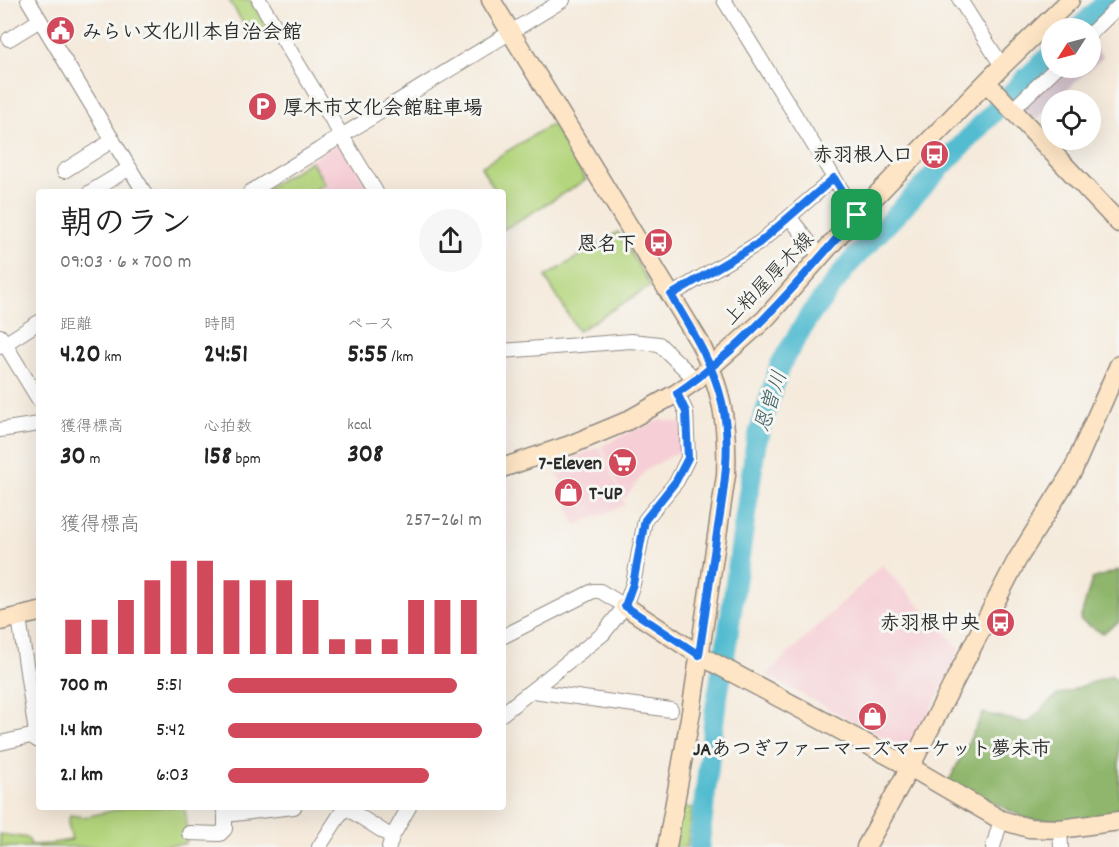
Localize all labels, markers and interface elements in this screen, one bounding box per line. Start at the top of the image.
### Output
public building icon: みらい文化川本自治会館 [45,15,77,47]
north arrow [1041,18,1101,78]
map controls [1041,18,1101,150]
place label: みらい文化川本自治会館 [82,20,302,48]
button: locate [1041,90,1101,150]
parking icon: 厚木市文化会館駐車場 [246,91,278,123]
place label: 厚木市文化会館駐車場 [283,96,483,124]
bus stop icon: 赤羽根入口 [918,138,950,170]
place label: 赤羽根入口 [813,143,913,171]
pin [831,189,882,240]
icon: arrive [840,198,873,231]
text: 朝のラン [60,203,192,250]
button: share [419,209,482,272]
bus stop icon: 恩名下 [642,227,674,259]
street label: 上粕屋厚木線 [718,227,822,333]
place label: 恩名下 [577,232,637,260]
text: 09:03 · 6 × 700 m [60,249,191,277]
text: 距離 [60,314,92,337]
text: 時間 [204,314,236,337]
text: ペース [347,314,394,337]
text: 4.20 [60,337,101,374]
text: 24:51 [204,337,248,374]
text: 5:55 [347,337,388,374]
text: km [101,346,122,369]
text: /km [388,346,414,369]
water label: 恩曽川 [749,367,797,437]
text: kcal [347,414,372,437]
text: 獲得標高 [60,416,124,439]
text: 心拍数 [204,416,252,439]
text: 308 [347,437,383,474]
text: 30 [60,439,86,476]
text: 158 [204,439,232,476]
supermarket icon: 7-Eleven [607,446,639,478]
text: m [86,448,100,471]
text: bpm [232,448,261,471]
place label: 7-Eleven [538,451,602,479]
shop icon: T-UP [552,476,584,508]
place label: T-UP [589,481,623,509]
text: 257–261 m [405,507,482,535]
text: 獲得標高 [60,512,140,540]
bus stop icon: 赤羽根中央 [985,606,1017,638]
place label: 赤羽根中央 [880,611,980,639]
text: 700 m [60,672,108,700]
text: 5:51 [156,672,182,700]
shop icon: JAあつぎファーマーズマーケット夢未市 [856,701,888,733]
text: 1.4 km [60,717,103,745]
text: 5:42 [156,717,186,745]
place label: JAあつぎファーマーズマーケット夢未市 [693,737,1051,765]
text: 2.1 km [60,762,103,790]
text: 6:03 [156,762,189,790]

